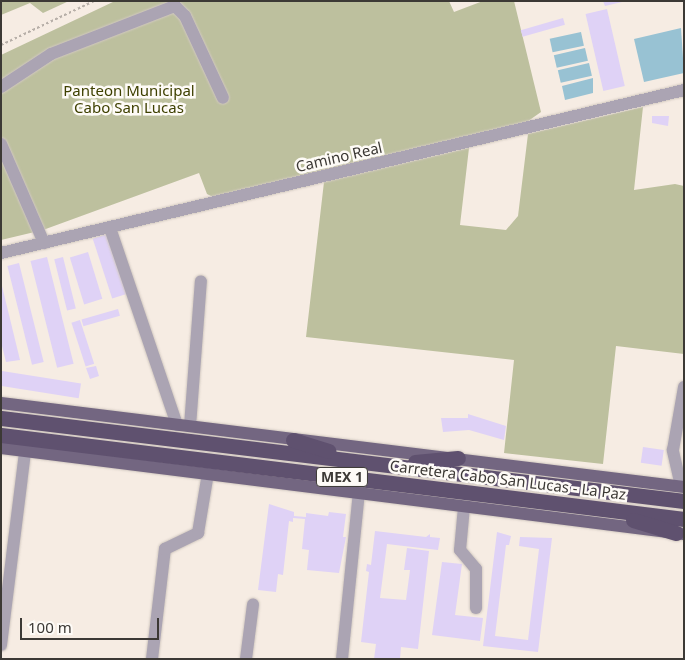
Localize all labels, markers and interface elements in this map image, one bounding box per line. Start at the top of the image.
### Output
park label: Panteon Municipal Cabo San Lucas [63,81,195,116]
street label: Camino Real [294,138,384,176]
street label: Carretera Cabo San Lucas - La Paz [389,457,627,503]
road number: MEX 1 [316,466,368,488]
scale bar [22,608,161,640]
text: 100 m [28,617,72,637]

